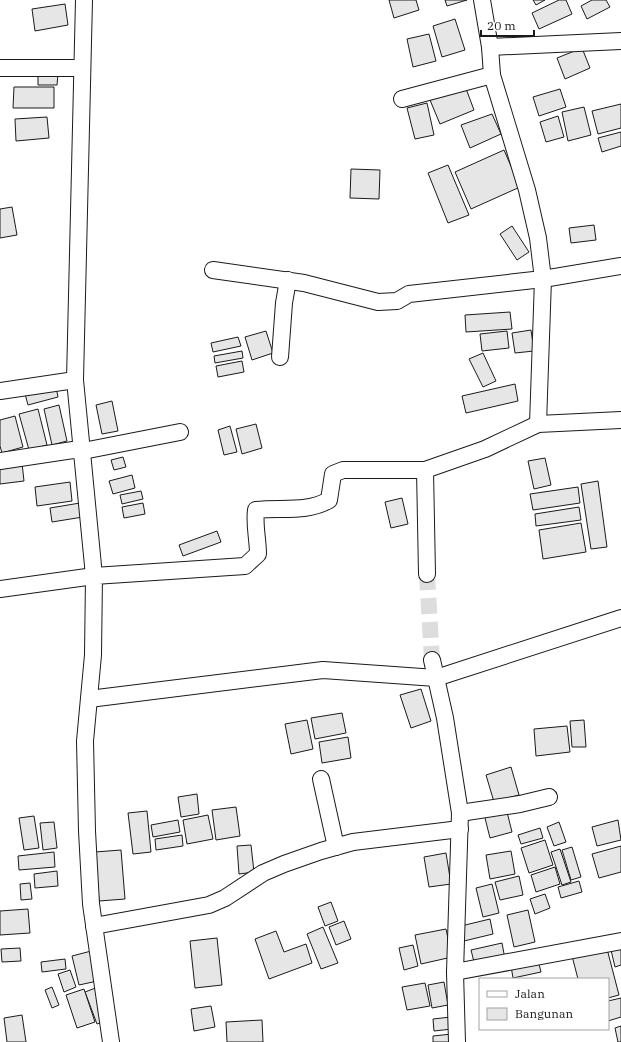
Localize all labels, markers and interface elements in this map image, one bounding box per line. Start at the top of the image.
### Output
scale bar [481,12,534,38]
text: 20 m [487,18,516,33]
legend [479,978,609,1030]
text: Jalan [515,986,545,1001]
text: Bangunan [515,1006,573,1021]

